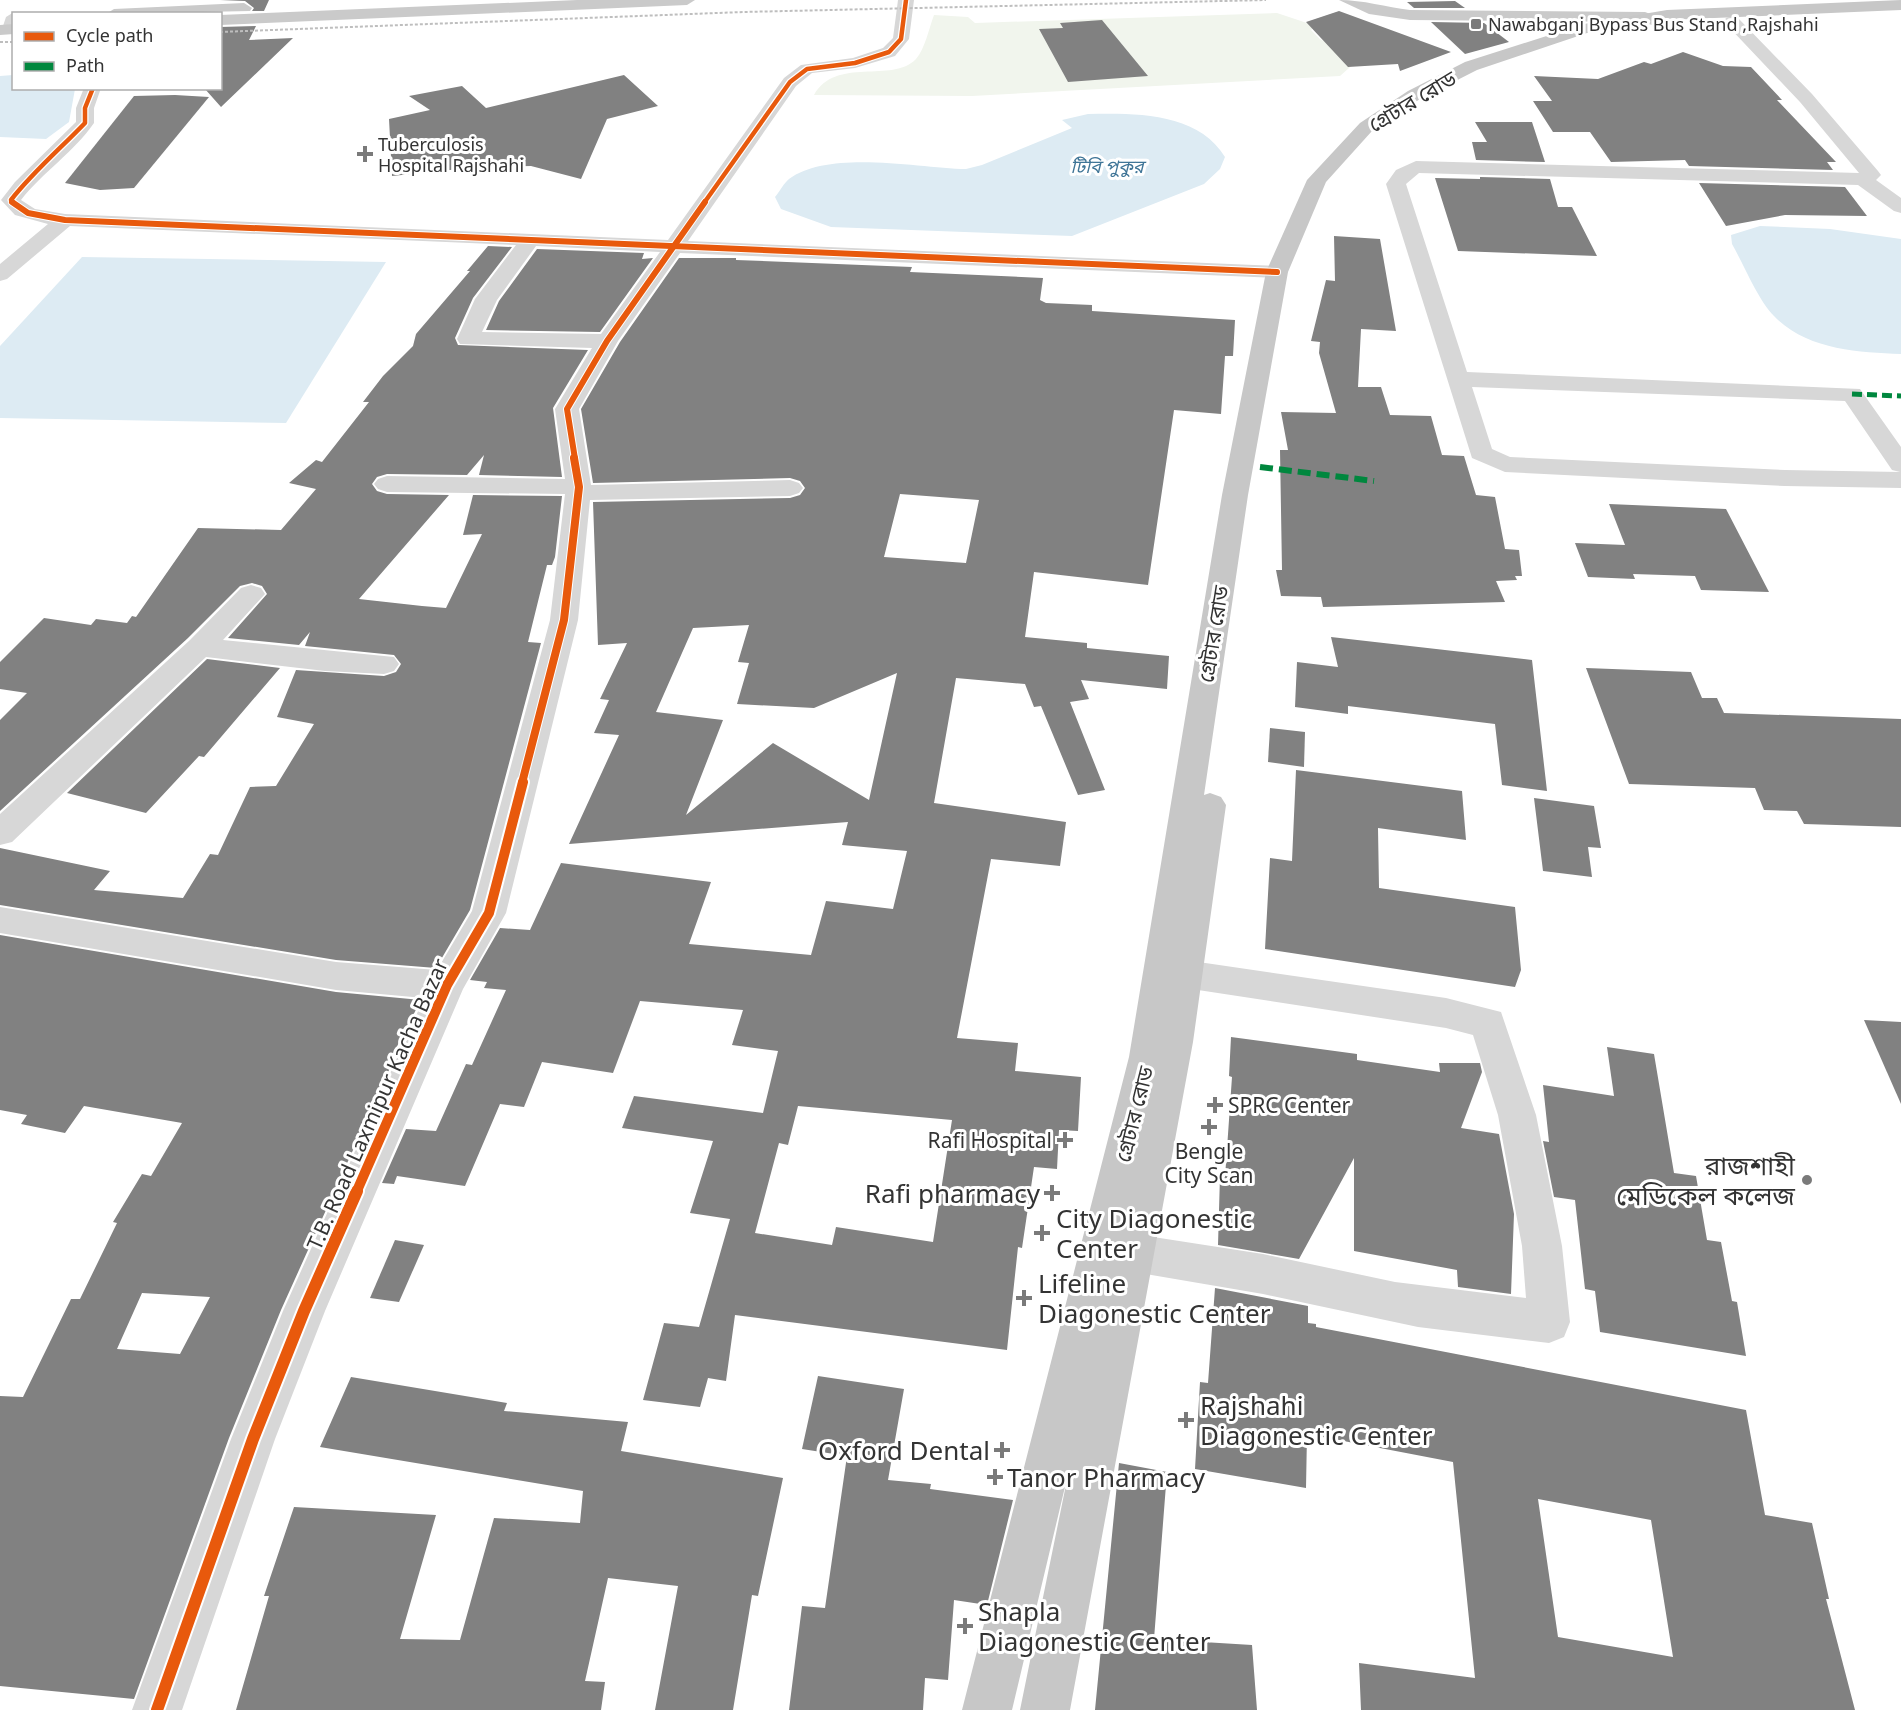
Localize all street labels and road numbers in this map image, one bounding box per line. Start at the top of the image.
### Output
street label: গ্রেটার রোড [1363,63,1462,138]
street label: গ্রেটার রোড [1192,582,1235,685]
street label: T.B. Road Laxmipur Kacha Bazar [300,954,454,1254]
street label: গ্রেটার রোড [1109,1062,1160,1165]

